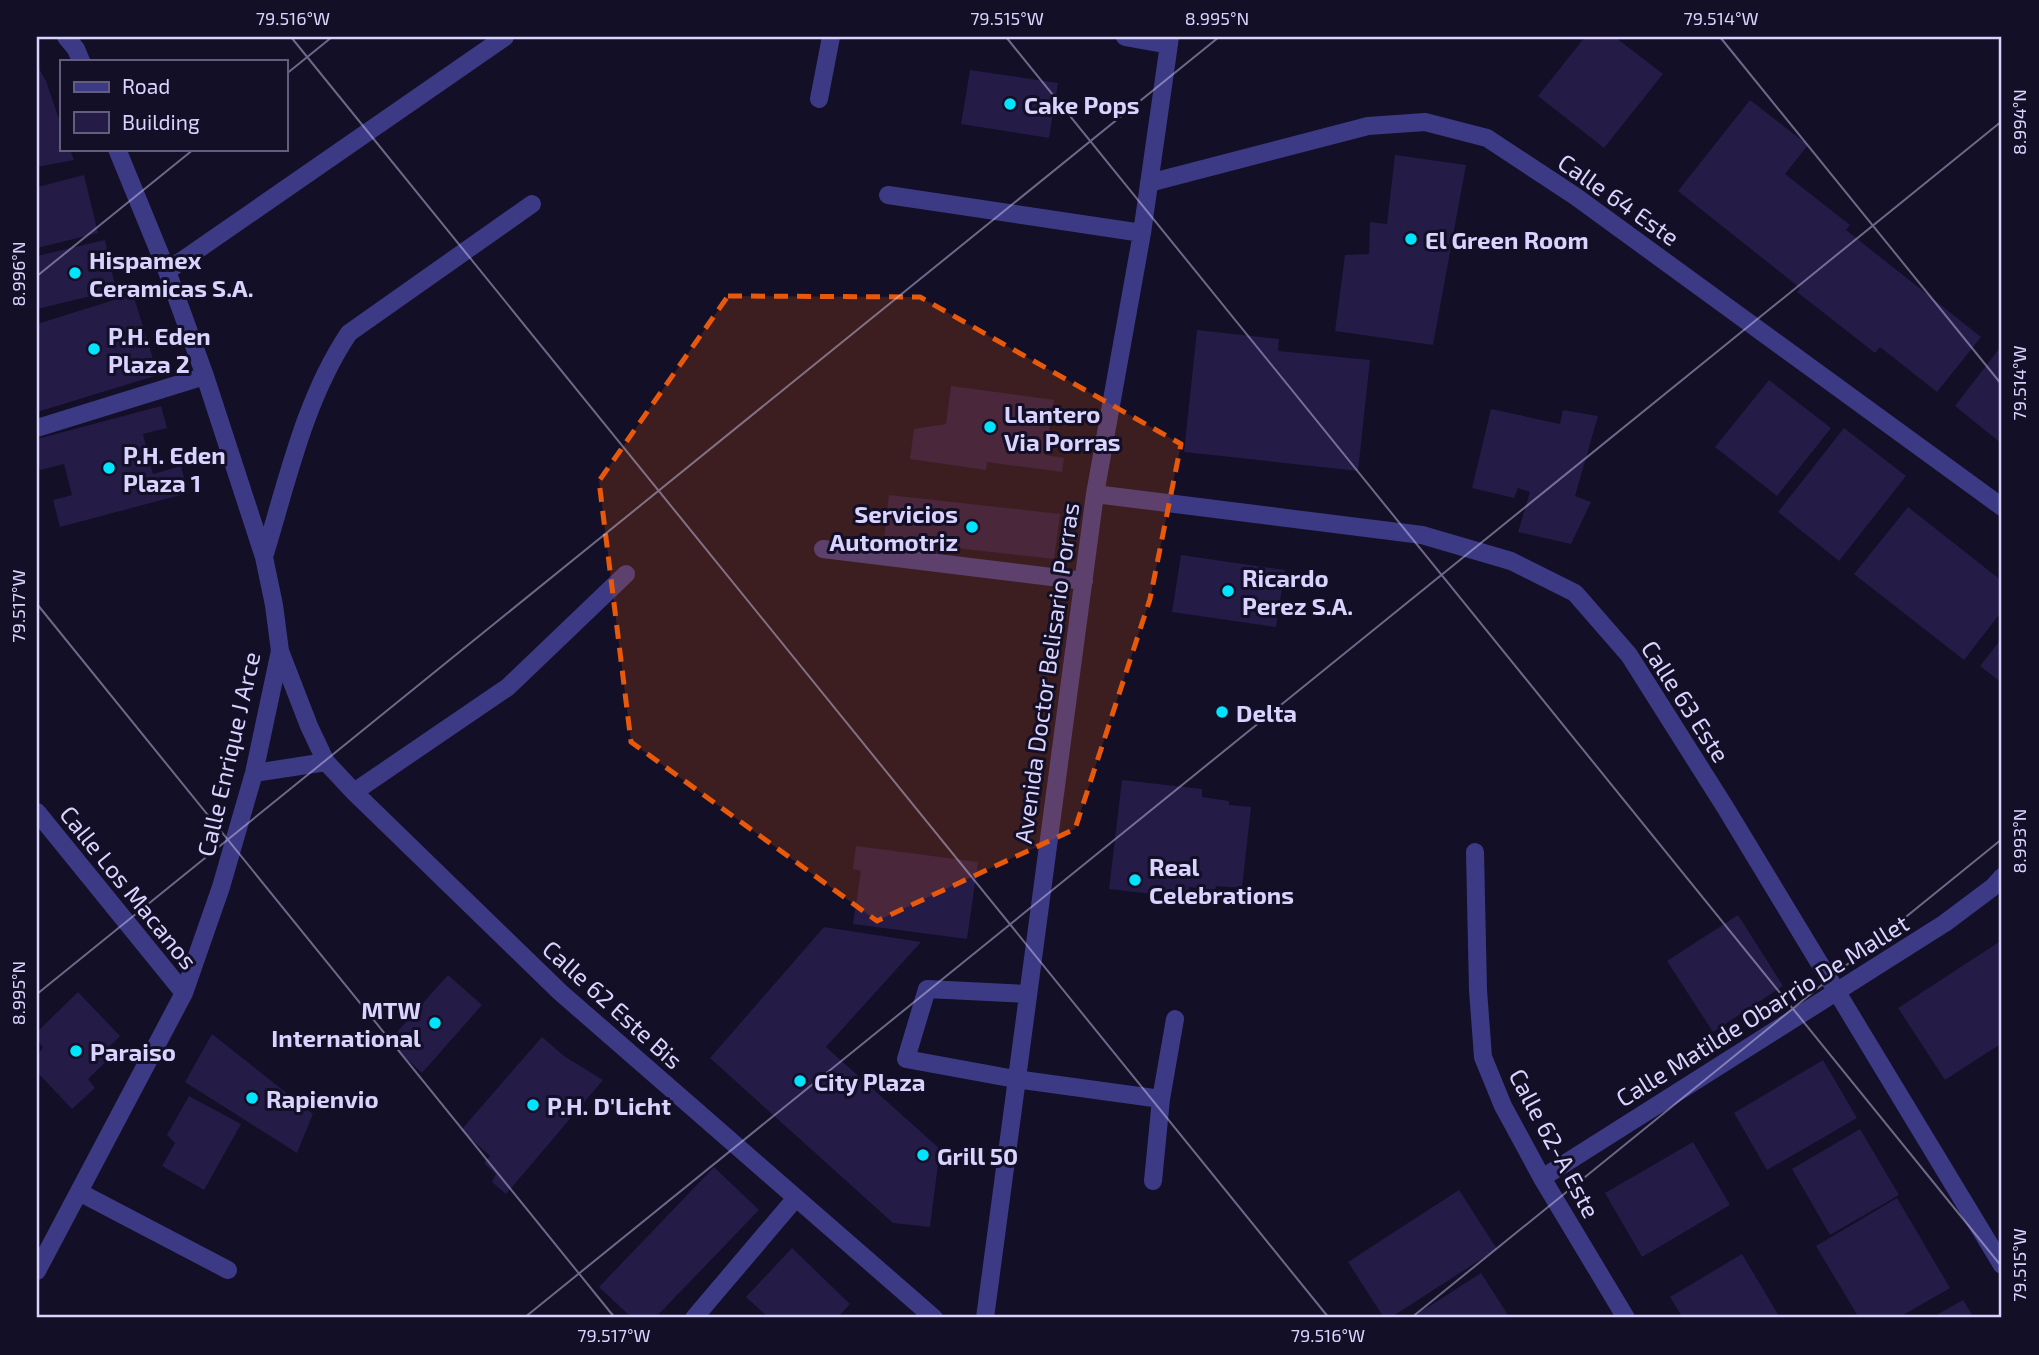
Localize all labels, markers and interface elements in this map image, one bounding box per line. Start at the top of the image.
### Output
text: 79.516°W [256,7,330,29]
text: 79.515°W [970,7,1044,29]
text: 8.995°N [1185,7,1249,29]
text: 79.514°W [1683,7,1759,29]
legend [60,60,287,150]
text: Road [122,73,170,98]
text: 8.994°N [2008,89,2030,155]
place label: Cake Pops [1024,90,1140,119]
marker: Cake Pops [1002,96,1018,112]
text: Building [122,109,200,134]
street label: Calle 64 Este [1553,147,1685,251]
place label: El Green Room [1425,225,1589,254]
marker: El Green Room [1403,231,1419,247]
text: 8.996°N [7,241,29,307]
place label: Hispamex Ceramicas S.A. [89,245,254,302]
marker: Hispamex Ceramicas S.A. [67,265,83,281]
place label: P.H. Eden Plaza 2 [108,321,211,378]
marker: P.H. Eden Plaza 2 [86,341,102,357]
text: 79.514°W [2008,345,2030,421]
place label: Llantero Via Porras [1004,399,1121,456]
marker: Llantero Via Porras [982,419,998,435]
place label: P.H. Eden Plaza 1 [123,440,226,497]
marker: P.H. Eden Plaza 1 [101,460,117,476]
place label: Servicios Automotriz [830,499,958,556]
street label: Avenida Doctor Belisario Porras [1008,501,1084,845]
marker: Servicios Automotriz [964,519,980,535]
place label: Ricardo Perez S.A. [1242,563,1353,620]
text: 79.517°W [7,569,29,643]
marker: Ricardo Perez S.A. [1220,583,1236,599]
street label: Calle 63 Este [1636,635,1736,767]
street label: Calle Enrique J Arce [190,649,266,859]
place label: Delta [1236,698,1297,727]
marker: Delta [1214,704,1230,720]
street label: Calle Los Macanos [54,799,204,975]
text: 8.993°N [2008,809,2030,873]
place label: Real Celebrations [1149,852,1294,909]
marker: Real Celebrations [1127,872,1143,888]
street label: Calle Matilde Obarrio De Mallet [1610,908,1914,1112]
street label: Calle 62 Este Bis [537,934,689,1074]
text: 8.995°N [7,961,29,1025]
place label: MTW International [271,995,421,1052]
marker: MTW International [427,1015,443,1031]
place label: Paraiso [90,1037,176,1066]
marker: Paraiso [68,1043,84,1059]
street label: Calle 62-A Este [1504,1063,1606,1223]
place label: City Plaza [814,1067,926,1096]
marker: City Plaza [792,1073,808,1089]
place label: Rapienvio [266,1084,379,1113]
marker: Rapienvio [244,1090,260,1106]
place label: P.H. D'Licht [547,1091,671,1120]
marker: P.H. D'Licht [525,1097,541,1113]
place label: Grill 50 [937,1141,1018,1170]
marker: Grill 50 [915,1147,931,1163]
text: 79.515°W [2008,1228,2030,1302]
text: 79.517°W [577,1324,651,1346]
text: 79.516°W [1291,1324,1365,1346]

